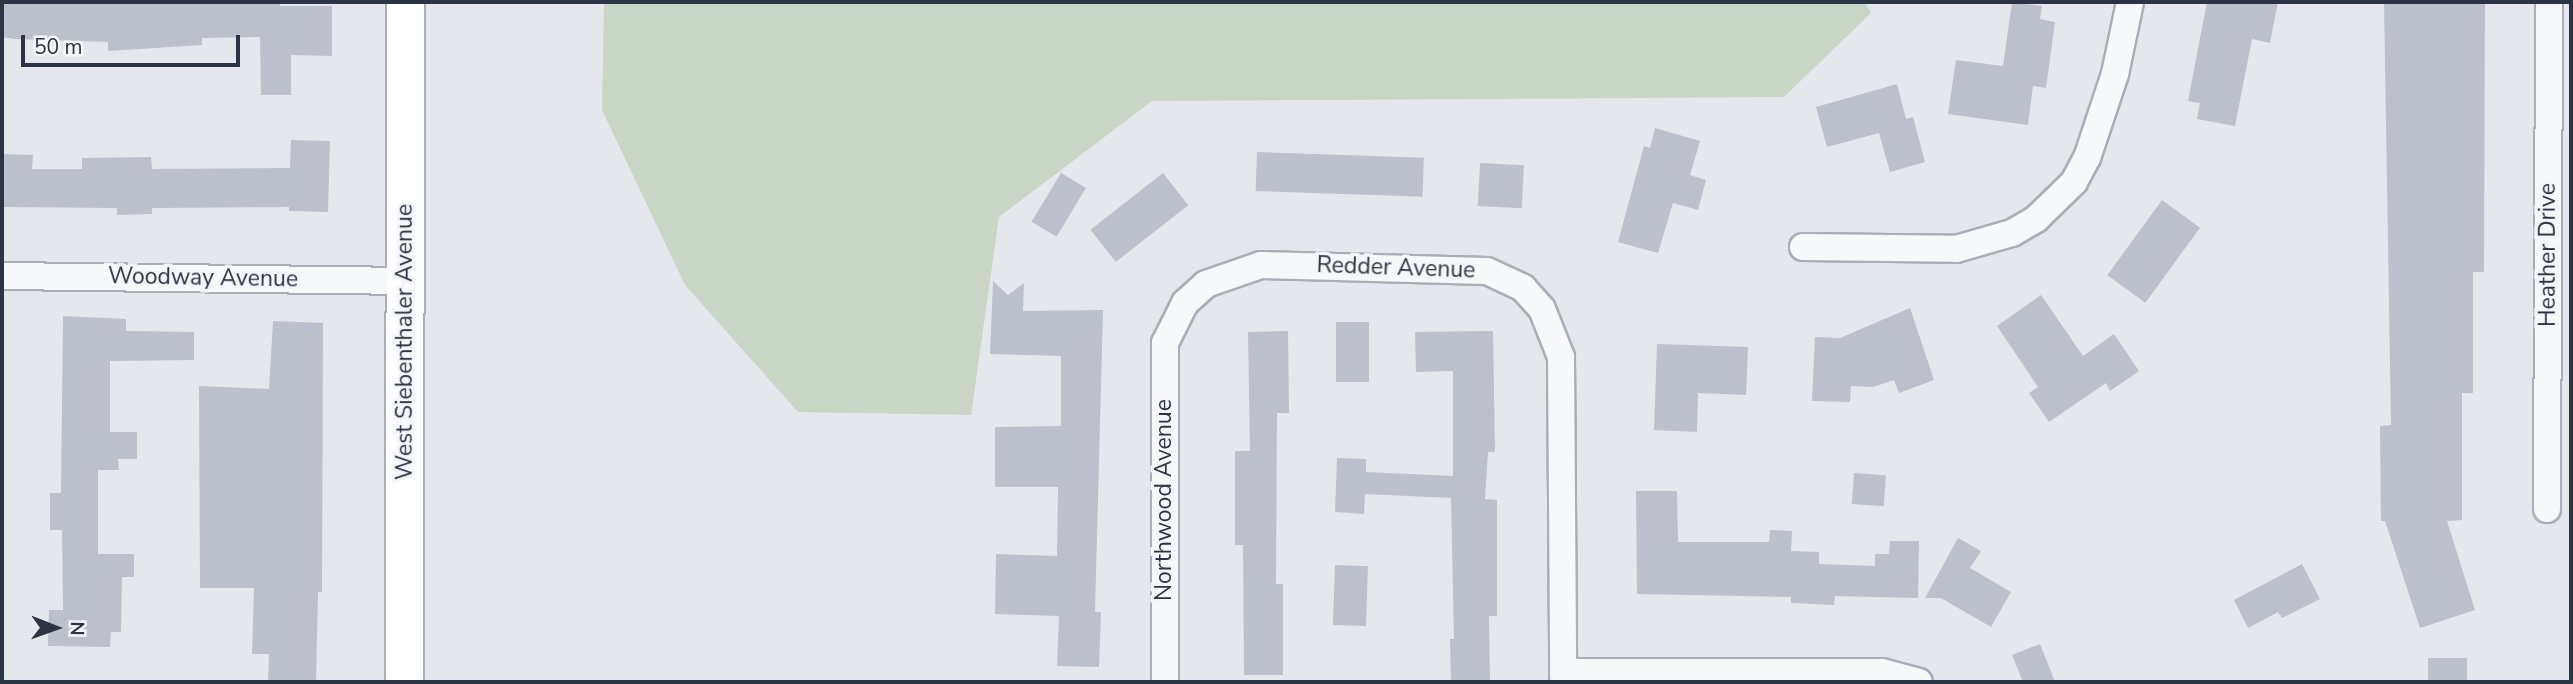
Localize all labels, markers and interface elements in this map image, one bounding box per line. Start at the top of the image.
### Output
scale bar [24,21,243,65]
text: 50 m [34,33,83,61]
street label: Heather Drive [2534,183,2562,327]
street label: West Siebenthaler Avenue [391,204,419,480]
street label: Redder Avenue [1316,251,1476,285]
street label: Woodway Avenue [108,263,298,293]
street label: Northwood Avenue [1150,399,1178,601]
north arrow [21,593,91,663]
text: N [64,621,90,636]

